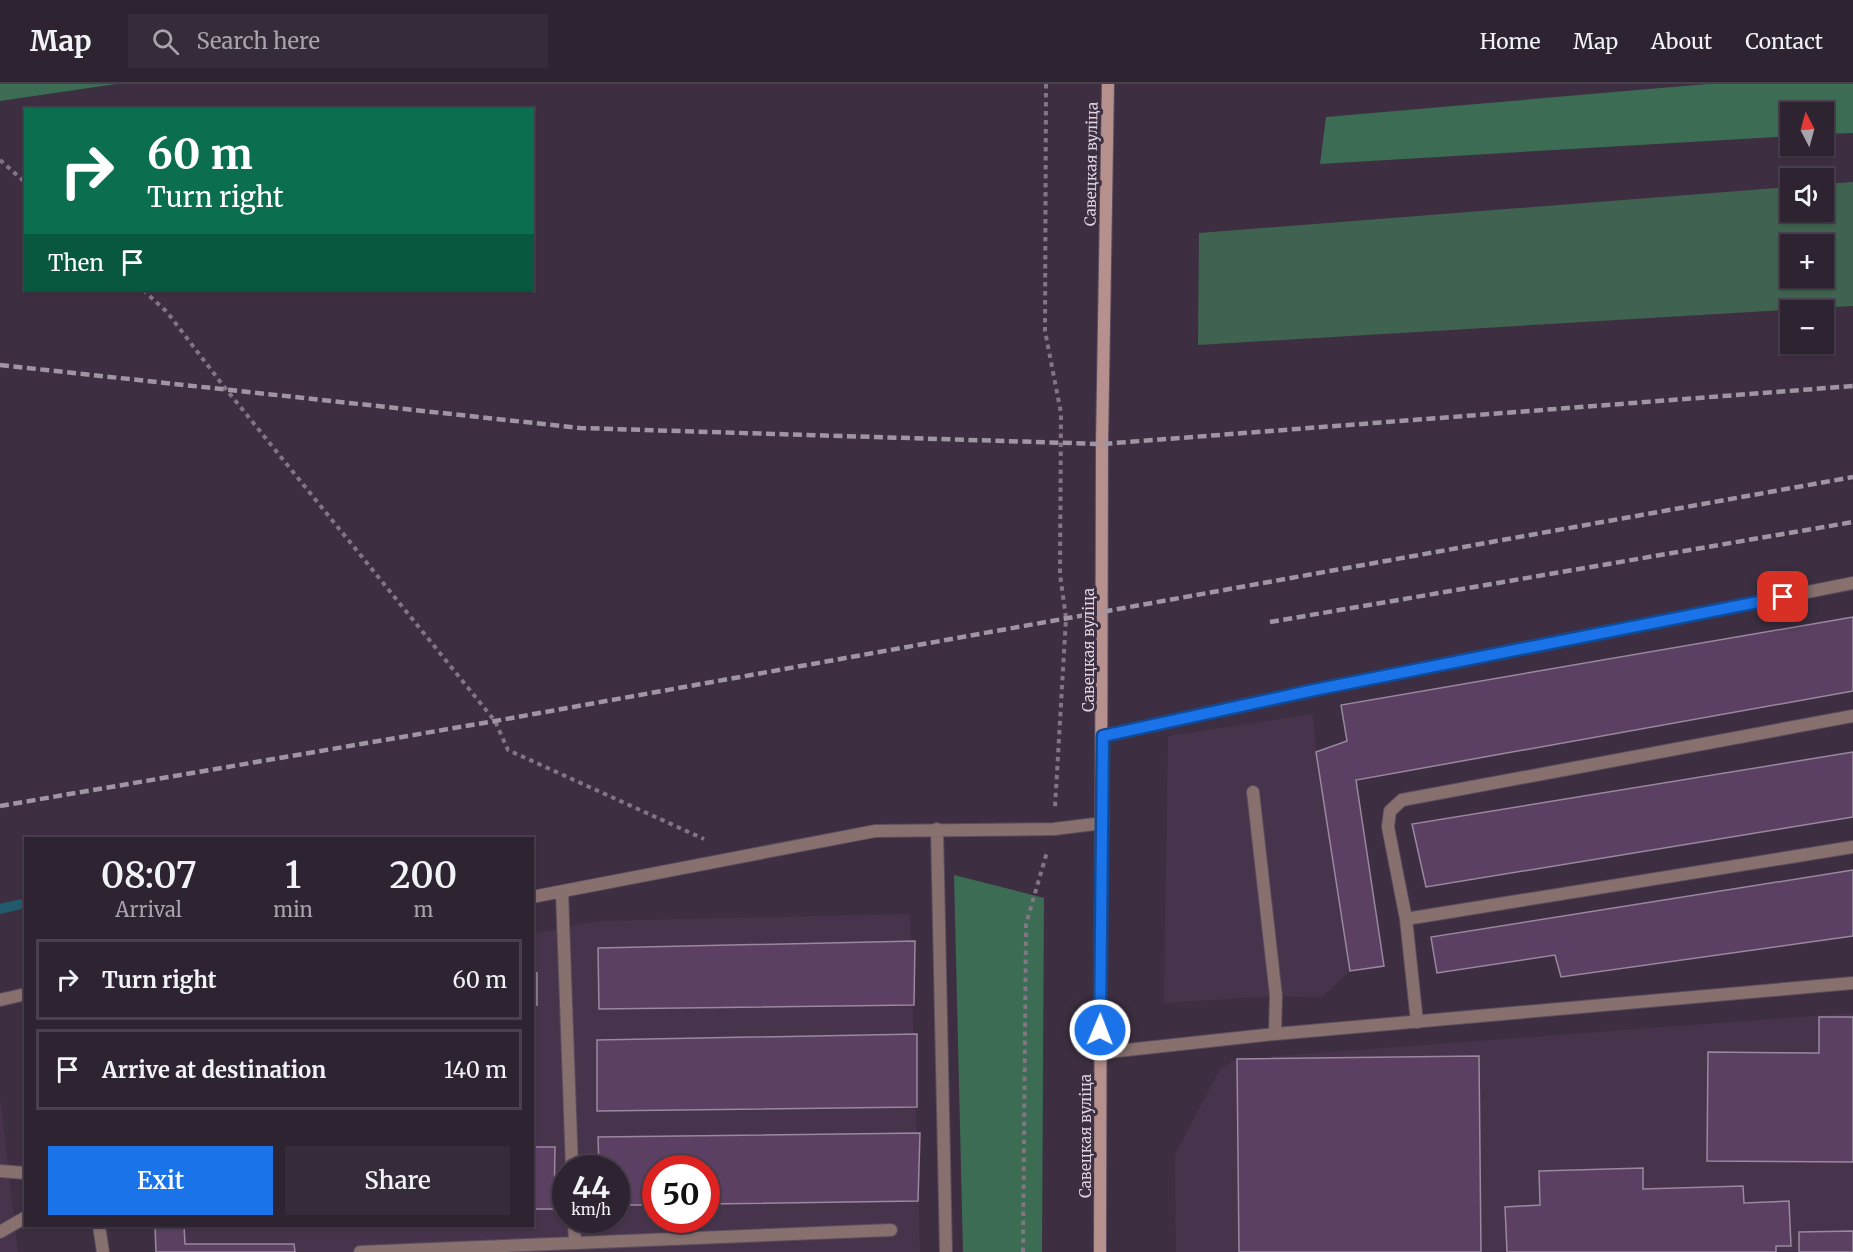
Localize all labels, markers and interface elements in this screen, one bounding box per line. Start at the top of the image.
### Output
search box [128,14,548,68]
text: Map [30,23,92,59]
icon: search [149,25,182,58]
text: Search here [197,27,320,55]
text: Home [1480,28,1540,55]
text: Map [1573,28,1618,55]
text: About [1651,28,1712,55]
text: Contact [1745,28,1823,55]
street label: Савецкая вуліца [1080,102,1102,226]
north arrow [1780,102,1834,156]
map controls [1780,102,1834,354]
text: 60 m [147,128,253,180]
icon: right [48,132,126,210]
button: sound [1780,168,1834,222]
text: Turn right [147,180,284,214]
button: + [1780,234,1834,288]
icon: arrive [116,246,149,279]
text: Then [48,249,104,277]
button: − [1780,300,1834,354]
pin [1757,571,1808,622]
icon: arrive [1766,580,1799,613]
street label: Савецкая вуліца [1079,588,1098,712]
text: 08:07 [101,853,197,898]
text: 1 [285,853,301,898]
text: 200 [390,853,457,898]
text: Arrival [115,897,182,922]
text: min [273,897,313,922]
text: m [413,897,433,922]
icon: right [51,963,84,996]
text: Turn right [102,966,216,994]
text: 60 m [453,966,507,994]
position arrow [1068,998,1132,1062]
icon: arrive [51,1053,84,1086]
text: Arrive at destination [102,1056,326,1084]
text: 140 m [444,1056,507,1084]
street label: Савецкая вуліца [1076,1074,1095,1198]
button: Exit [48,1146,273,1215]
button: Share [285,1146,510,1215]
speed limit sign: 50 [642,1155,720,1233]
text: 44 [572,1168,610,1206]
text: km/h [571,1200,611,1219]

